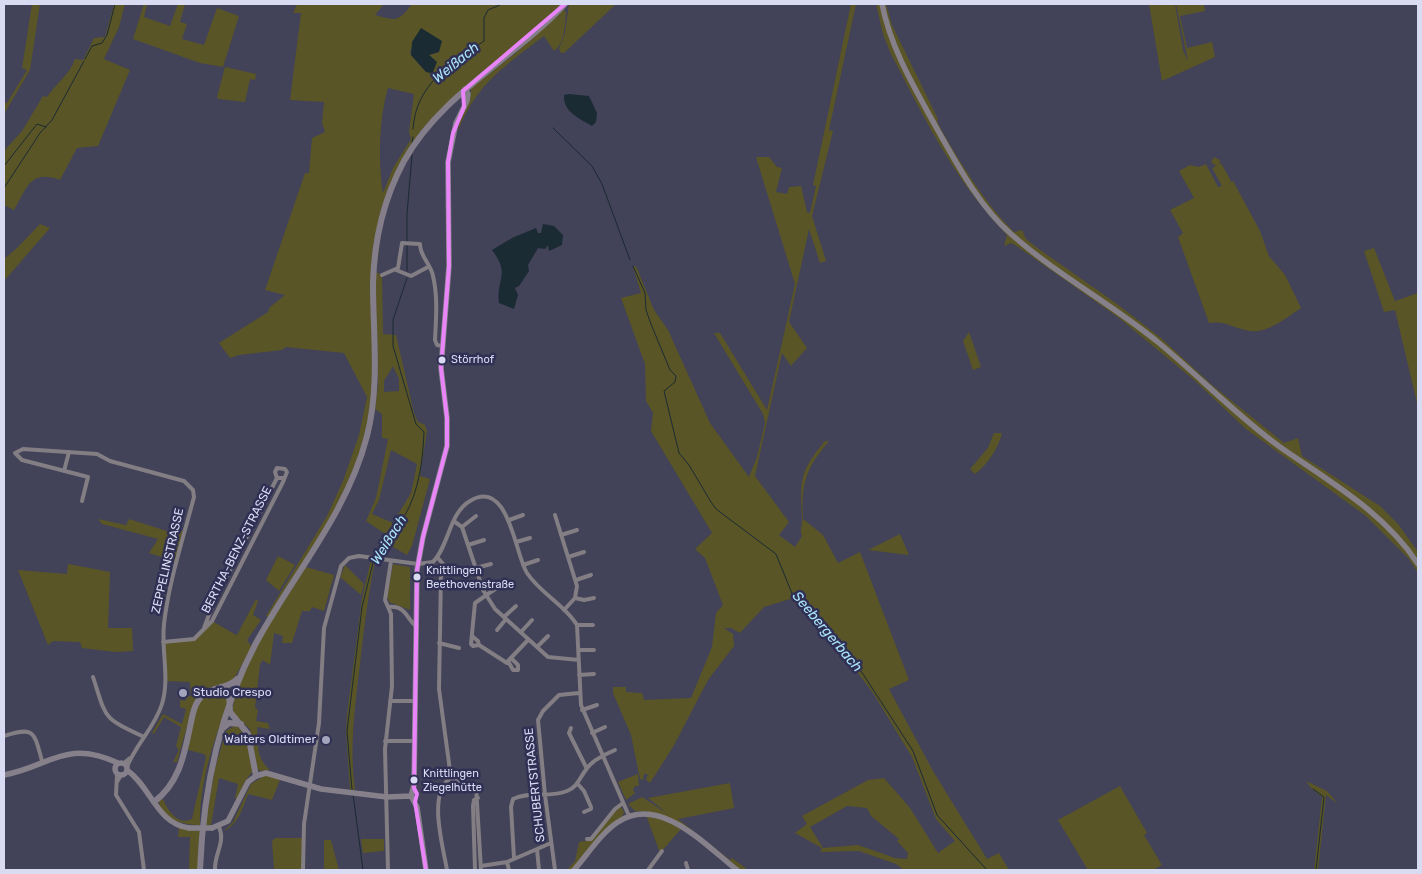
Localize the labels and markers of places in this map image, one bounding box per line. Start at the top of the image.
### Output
place label: Störrhof [451,353,494,367]
marker: Störrhof [437,355,447,365]
place label: Knittlingen Beethovenstraße [426,564,514,590]
marker: Knittlingen Beethovenstraße [412,572,422,582]
place label: Studio Crespo [193,686,272,700]
marker: Studio Crespo [177,687,189,699]
place label: Walters Oldtimer [224,733,316,747]
marker: Walters Oldtimer [320,734,332,746]
place label: Knittlingen Ziegelhütte [423,767,482,793]
marker: Knittlingen Ziegelhütte [409,775,419,785]

